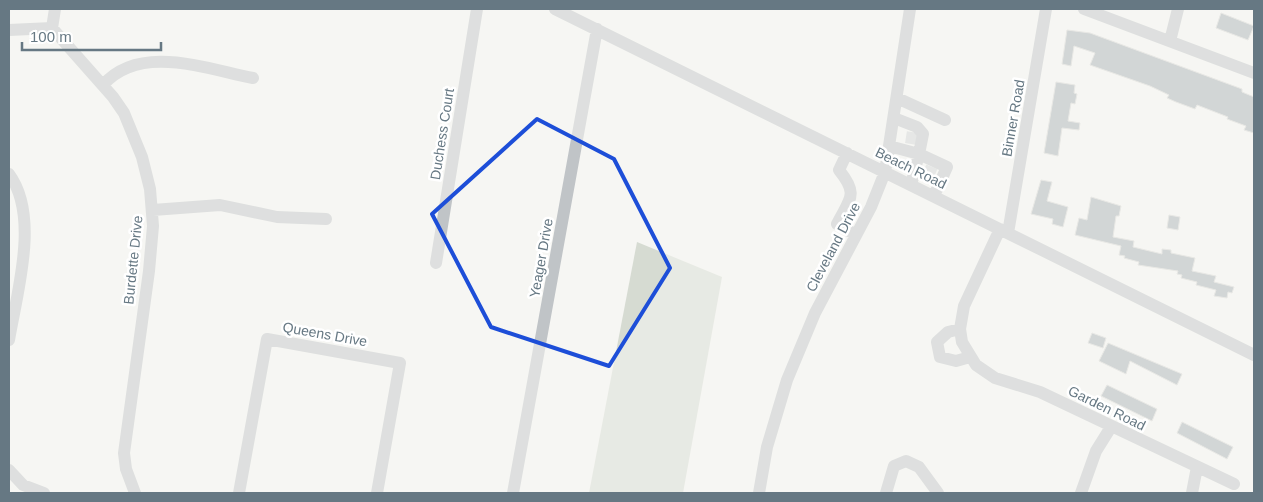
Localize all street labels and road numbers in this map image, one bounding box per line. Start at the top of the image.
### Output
street label: Binner Road [998,78,1028,158]
street label: Duchess Court [427,87,457,181]
street label: Beach Road [873,144,949,192]
street label: Cleveland Drive [803,199,863,294]
street label: Burdette Drive [120,214,146,305]
street label: Yeager Drive [526,217,556,299]
street label: Queens Drive [281,319,369,349]
street label: Garden Road [1066,382,1148,434]

